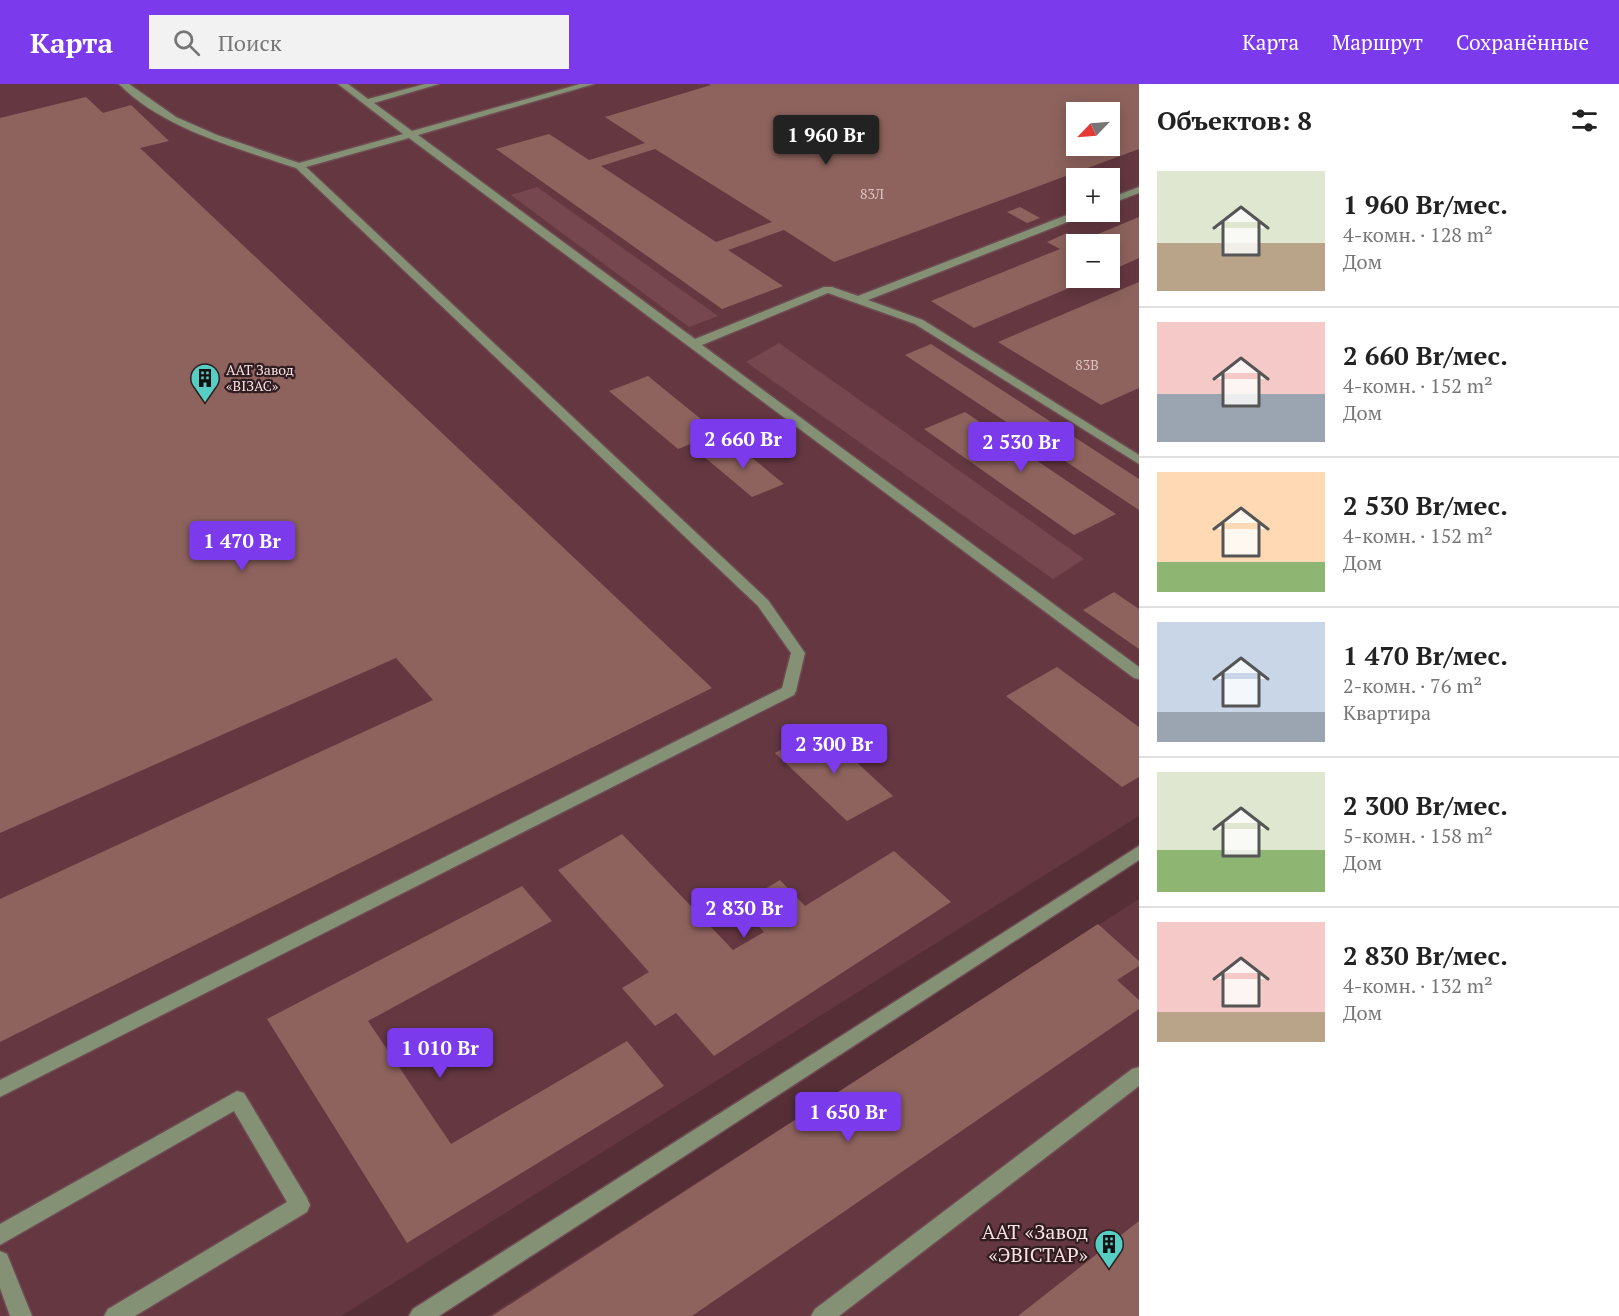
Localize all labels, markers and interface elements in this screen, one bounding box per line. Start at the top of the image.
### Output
search box [149,15,569,69]
text: Карта [30,24,113,61]
icon: search [170,26,203,59]
text: Поиск [218,28,282,57]
text: Карта [1242,28,1299,56]
text: Маршрут [1332,28,1423,56]
text: Сохранённые [1456,28,1589,56]
north arrow [1066,102,1120,156]
map controls [1066,102,1120,288]
text: Объектов: 8 [1157,103,1312,137]
icon: filters [1568,104,1601,137]
pin: 1 960 Br [764,115,888,166]
text: 1 960 Br [787,121,865,148]
button: + [1066,168,1120,222]
house number: 83Л [860,184,884,203]
text: 1 960 Br/мес. [1343,187,1508,221]
icon: home [1205,195,1277,267]
text: 4-комн. · 128 m² [1343,221,1493,248]
button: − [1066,234,1120,288]
text: Дом [1343,248,1382,275]
text: 2 660 Br/мес. [1343,338,1508,372]
icon: home [1205,346,1277,418]
house number: 83В [1075,355,1099,374]
place label: ААТ Завод «ВІЗАС» [226,360,294,395]
building icon: ААТ Завод «ВІЗАС» [189,362,221,404]
text: 4-комн. · 152 m² [1343,372,1493,399]
text: Дом [1343,399,1382,426]
pin: 2 660 Br [681,419,805,470]
pin: 2 530 Br [959,422,1083,473]
text: 2 660 Br [704,425,782,452]
text: 2 530 Br [982,428,1060,455]
text: 2 530 Br/мес. [1343,488,1508,522]
icon: home [1205,496,1277,568]
pin: 1 470 Br [180,521,304,572]
text: 4-комн. · 152 m² [1343,522,1493,549]
text: 1 470 Br [203,527,281,554]
text: Дом [1343,549,1382,576]
text: 1 470 Br/мес. [1343,638,1508,672]
icon: home [1205,646,1277,718]
text: 2-комн. · 76 m² [1343,672,1482,699]
text: Квартира [1343,699,1431,726]
pin: 2 300 Br [772,724,896,775]
text: 2 300 Br [795,730,873,757]
text: 2 300 Br/мес. [1343,788,1508,822]
icon: home [1205,796,1277,868]
text: 5-комн. · 158 m² [1343,822,1493,849]
text: Дом [1343,849,1382,876]
pin: 2 830 Br [682,888,806,939]
text: 2 830 Br [705,894,783,921]
text: 2 830 Br/мес. [1343,938,1508,972]
icon: home [1205,946,1277,1018]
text: 4-комн. · 132 m² [1343,972,1493,999]
text: Дом [1343,999,1382,1026]
pin: 1 010 Br [378,1028,502,1079]
text: 1 010 Br [401,1034,479,1061]
pin: 1 650 Br [786,1092,910,1143]
text: 1 650 Br [809,1098,887,1125]
place label: ААТ «Завод «ЭВІСТАР» [982,1218,1088,1268]
building icon: ААТ «Завод «ЭВІСТАР» [1093,1228,1125,1270]

